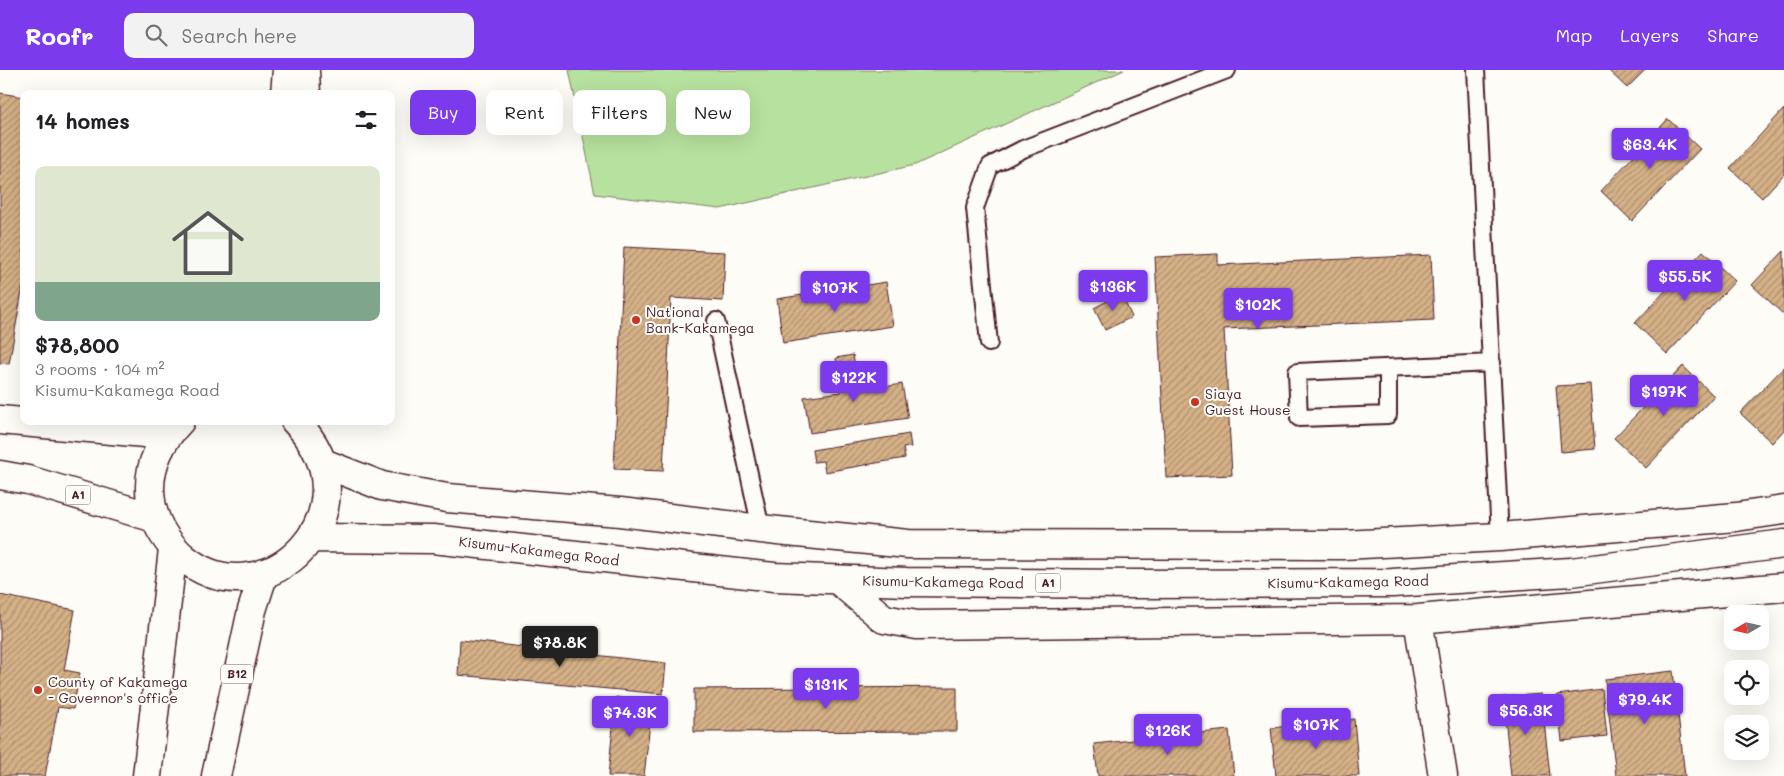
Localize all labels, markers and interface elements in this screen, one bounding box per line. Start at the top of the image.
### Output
search box [124,13,474,58]
text: Roofr [25,20,94,51]
icon: search [142,21,170,49]
text: Search here [182,23,297,48]
text: Map [1556,23,1592,47]
text: Layers [1620,23,1679,47]
text: Share [1707,23,1759,47]
chip: Buy [410,90,476,135]
chip: Rent [486,90,563,135]
chip: Filters [573,90,666,135]
chip: New [676,90,750,135]
icon: filters [352,106,380,134]
text: 14 homes [35,107,130,134]
pin: $63.4K [1609,128,1691,170]
text: $63.4K [1623,133,1677,154]
icon: home [163,198,253,288]
pin: $55.5K [1644,260,1726,302]
text: $55.5K [1658,265,1712,286]
pin: $107K [800,270,870,313]
pin: $136K [1078,270,1148,312]
text: $136K [1090,275,1136,296]
text: $107K [812,276,858,297]
pin: $102K [1223,288,1293,330]
text: $102K [1235,293,1281,314]
place label: National Bank-Kakamega [646,302,755,337]
marker: National Bank-Kakamega [630,314,642,326]
text: $78,800 [35,331,119,358]
text: 3 rooms · 104 m² [35,358,165,379]
pin: $122K [819,360,889,403]
text: $122K [831,366,877,387]
pin: $197K [1629,374,1699,417]
text: Kisumu-Kakamega Road [35,379,219,400]
text: $197K [1641,380,1687,401]
place label: Siaya Guest House [1205,384,1291,419]
marker: Siaya Guest House [1189,396,1201,408]
road number: A1 [66,486,90,504]
street label: Kisumu-Kakamega Road [458,531,620,570]
street label: Kisumu-Kakamega Road [862,571,1024,592]
street label: Kisumu-Kakamega Road [1267,571,1429,592]
road number: A1 [1036,573,1060,592]
north arrow [1724,605,1769,650]
map controls [1724,605,1769,760]
pin: $78.8K [519,626,601,668]
text: $78.8K [533,631,587,652]
button: locate [1724,660,1769,705]
road number: B12 [221,664,253,684]
pin: $131K [791,668,861,710]
place label: County of Kakamega - Governor's office [48,672,188,707]
text: $131K [804,673,848,694]
pin: $79.4K [1604,682,1686,725]
marker: County of Kakamega - Governor's office [32,684,44,696]
text: $79.4K [1618,688,1672,709]
pin: $56.3K [1485,694,1567,736]
pin: $74.3K [589,696,671,738]
text: $56.3K [1499,699,1553,720]
text: $74.3K [603,701,657,722]
pin: $107K [1281,708,1351,750]
text: $107K [1293,713,1339,734]
pin: $126K [1133,714,1203,756]
button: layers [1724,715,1769,760]
text: $126K [1145,719,1191,740]

